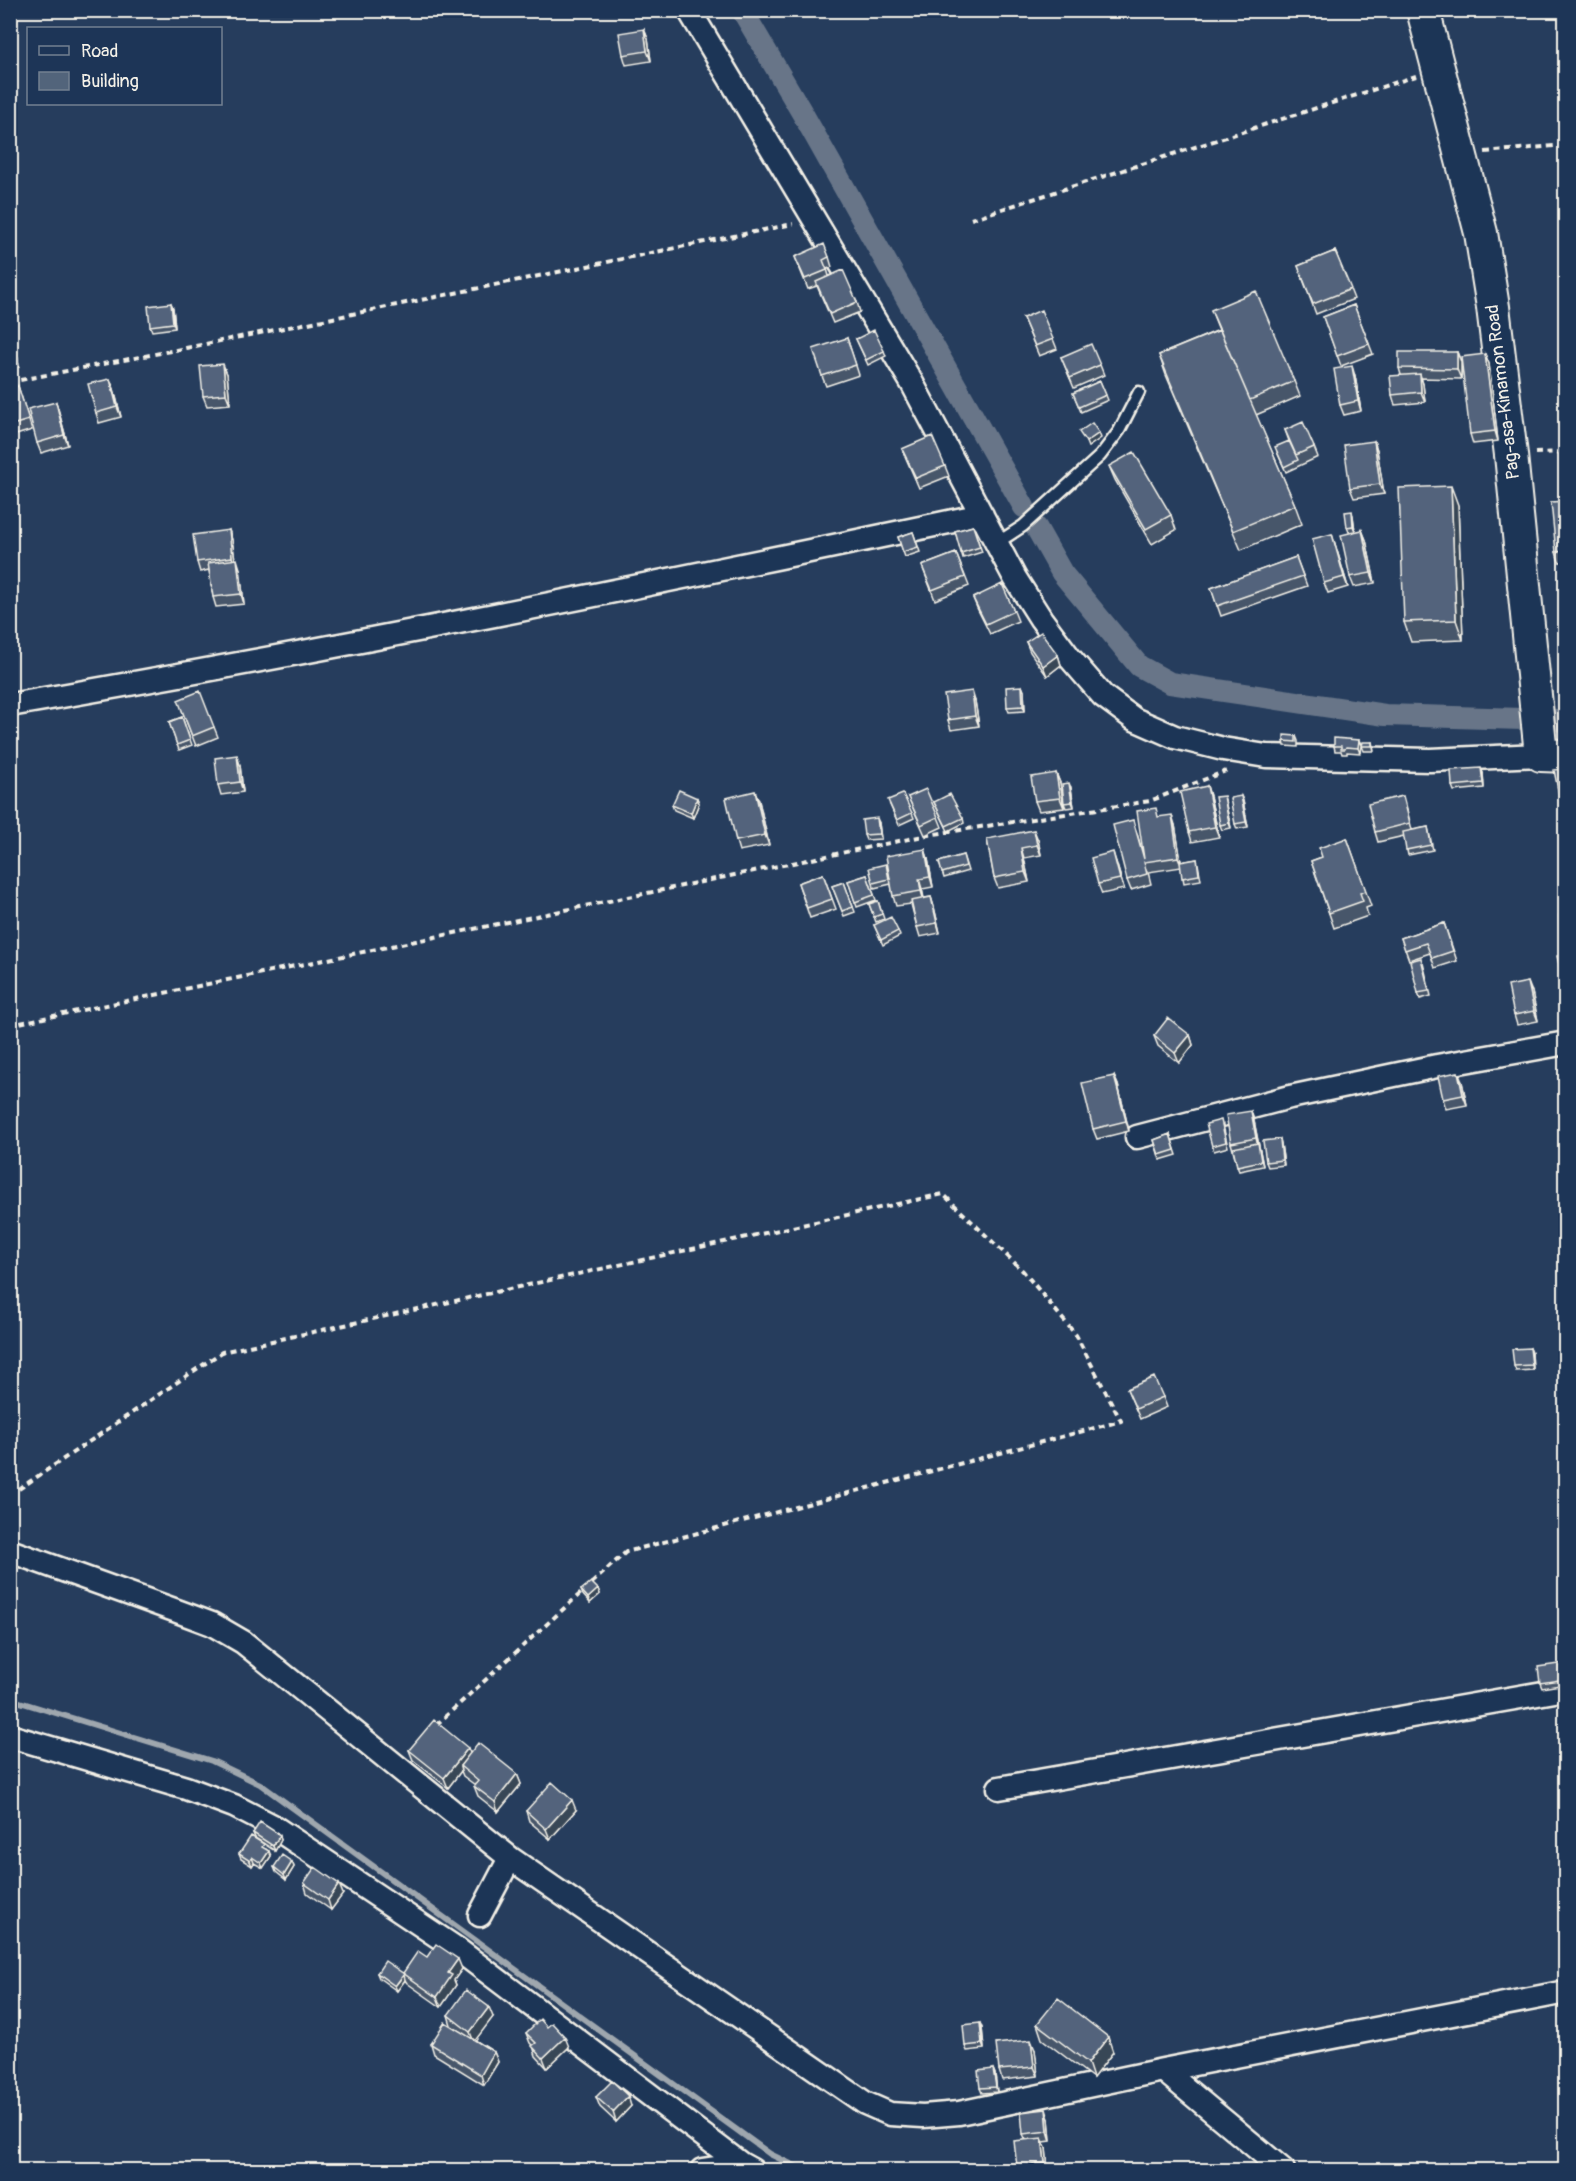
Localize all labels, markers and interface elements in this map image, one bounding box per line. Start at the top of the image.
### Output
legend [27,27,222,105]
text: Road [81,40,118,63]
text: Building [81,70,139,93]
street label: Pag-asa-Kinamon Road [1481,303,1525,481]

